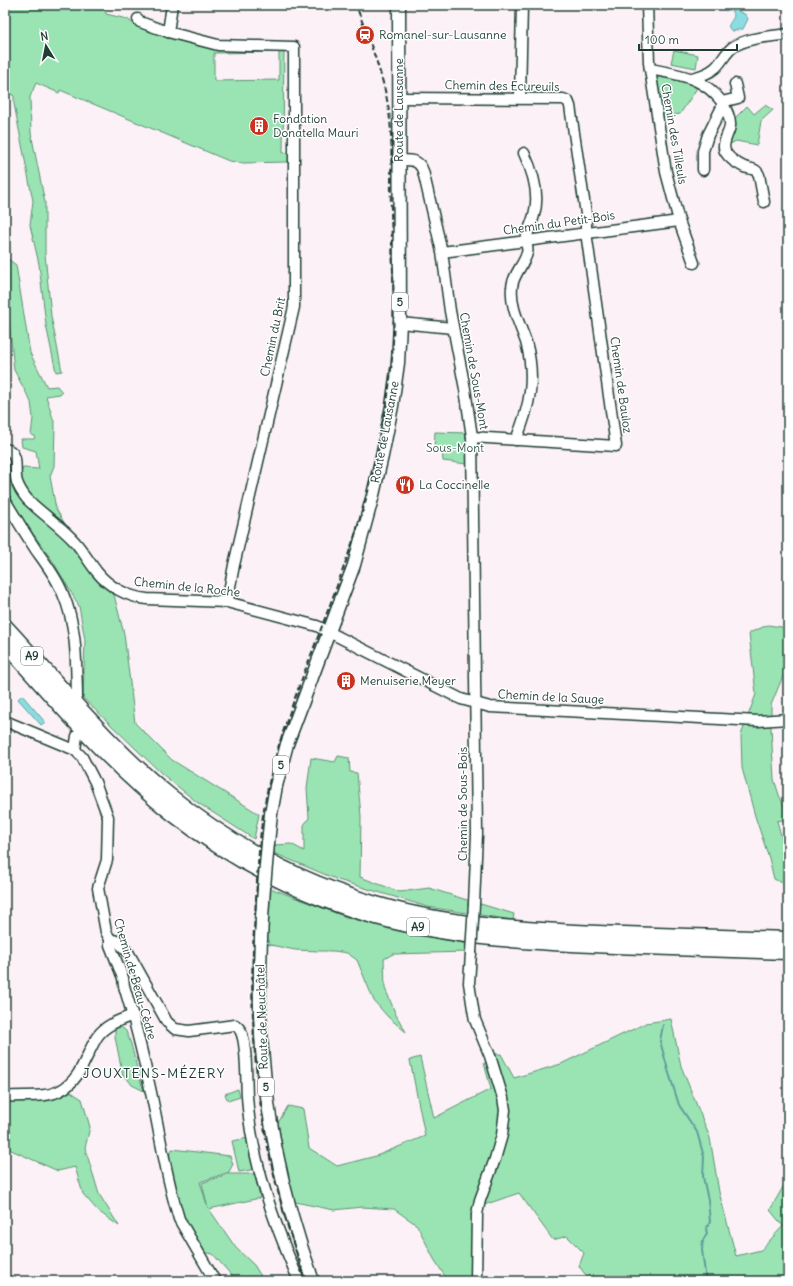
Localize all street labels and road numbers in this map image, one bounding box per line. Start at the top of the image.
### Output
street label: Route de Lausanne [391,58,406,162]
street label: Chemin des Ecureuils [444,77,560,94]
street label: Chemin des Tilleuls [658,82,691,185]
street label: Chemin du Petit-Bois [502,207,616,238]
road number: 5 [392,293,408,311]
street label: Chemin du Brit [257,296,288,378]
street label: Chemin de Sous-Mont [457,311,492,431]
street label: Chemin de Bauloz [607,336,636,434]
street label: Route de Lausanne [367,380,402,484]
street label: Chemin de la Roche [133,573,241,600]
road number: A9 [21,647,43,665]
street label: Chemin de la Sauge [497,686,605,707]
street label: Chemin de Sous-Bois [455,747,470,861]
road number: 5 [273,756,289,774]
street label: Chemin de Beau-Cèdre [111,916,160,1041]
road number: A9 [407,918,429,936]
street label: Route de Neuchâtel [252,964,271,1070]
road number: 5 [258,1078,274,1096]

